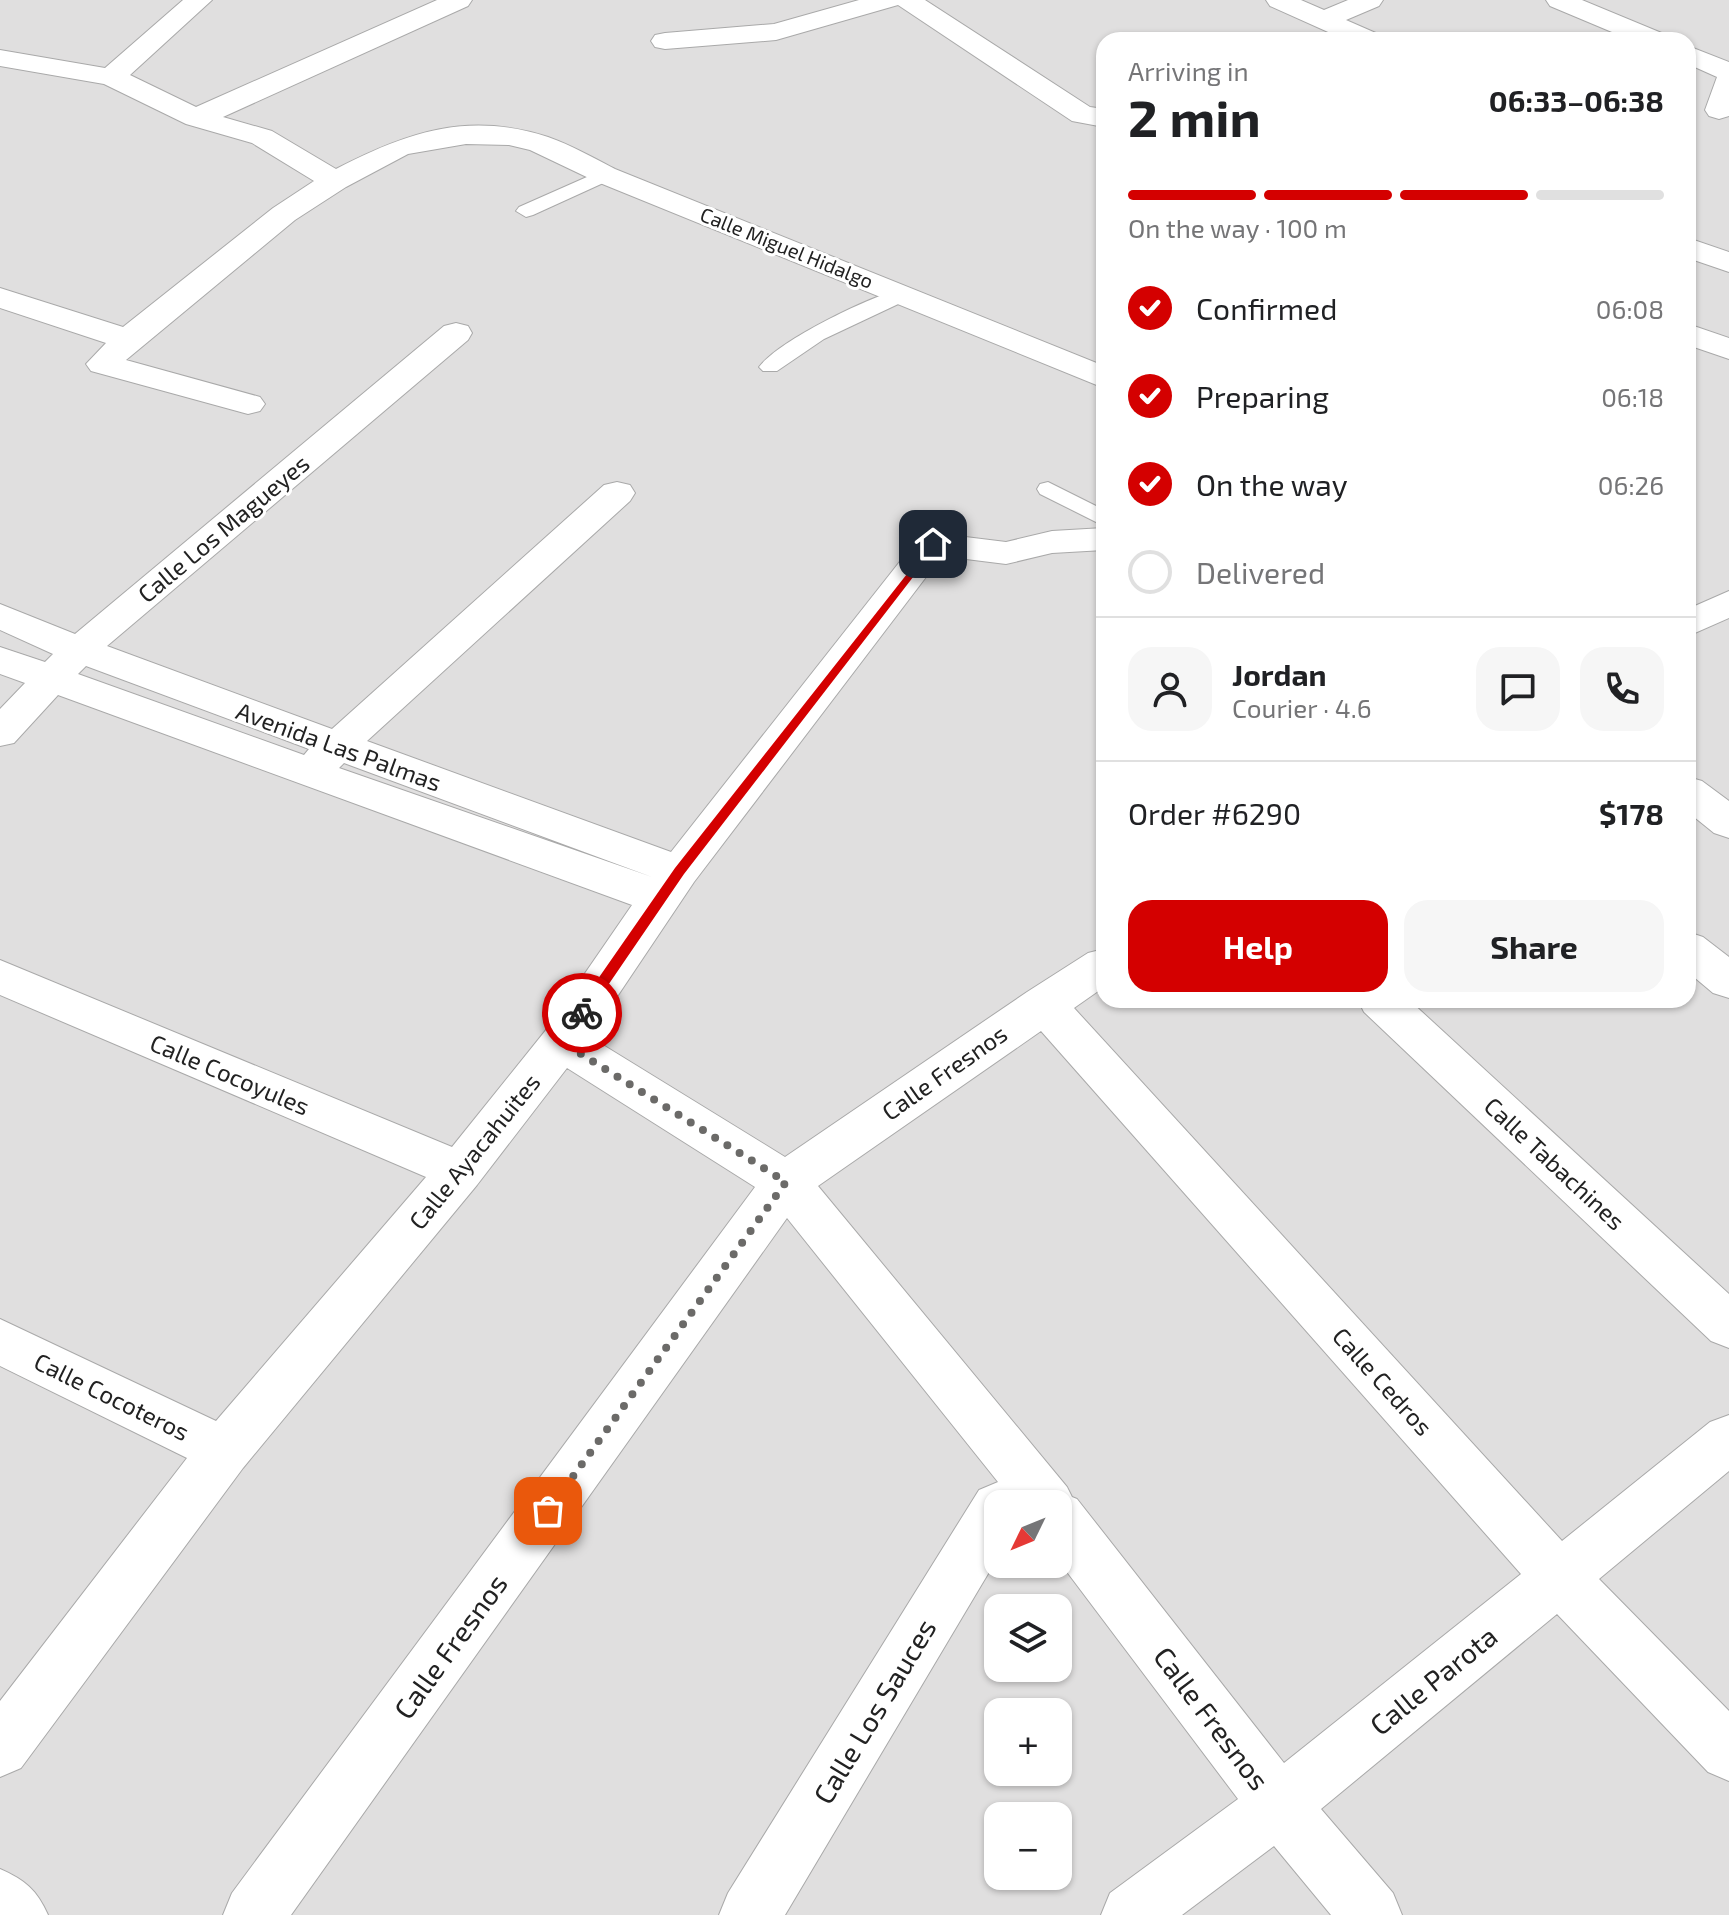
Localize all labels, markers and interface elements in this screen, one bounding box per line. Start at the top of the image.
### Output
text: Arriving in [1128,55,1249,86]
text: 06:33–06:38 [1489,82,1664,118]
text: 2 min [1128,85,1261,147]
street label: Calle Miguel Hidalgo [697,201,877,293]
text: On the way · 100 m [1128,212,1347,243]
icon: check [1128,286,1172,330]
text: Confirmed [1196,290,1337,326]
text: 06:08 [1596,293,1664,324]
icon: check [1128,374,1172,418]
text: Preparing [1196,378,1329,414]
text: 06:18 [1601,381,1664,412]
street label: Calle Los Magueyes [131,448,315,608]
icon: check [1128,462,1172,506]
text: On the way [1196,466,1348,502]
text: 06:26 [1598,469,1664,500]
pin [899,510,967,578]
icon: home [911,522,955,566]
text: Delivered [1196,554,1325,590]
button: person [1128,647,1212,731]
button: chat [1476,647,1560,731]
button: phone [1580,647,1664,731]
text: Jordan [1232,656,1327,692]
text: Courier · 4.6 [1232,692,1372,723]
street label: Avenida Las Palmas [233,695,445,797]
text: Order #6290 [1128,795,1301,831]
text: $178 [1599,795,1664,831]
button: Help [1128,900,1388,992]
button: Share [1404,900,1664,992]
courier [542,973,622,1053]
icon: bike [560,991,604,1035]
street label: Calle Fresnos [876,1018,1012,1126]
street label: Calle Cocoyules [146,1027,314,1121]
street label: Calle Ayacahuites [402,1067,546,1235]
street label: Calle Tabachines [1479,1091,1631,1235]
street label: Calle Cedros [1327,1321,1439,1441]
street label: Calle Cocoteros [30,1346,194,1446]
pin [514,1477,582,1545]
icon: bag [526,1489,570,1533]
north arrow [984,1490,1072,1578]
map controls [984,1490,1072,1890]
street label: Calle Fresnos [386,1567,514,1725]
button: layers [984,1594,1072,1682]
street label: Calle Los Sauces [805,1612,943,1810]
street label: Calle Parota [1363,1618,1503,1742]
street label: Calle Fresnos [1147,1640,1277,1796]
button: + [984,1698,1072,1786]
button: − [984,1802,1072,1890]

